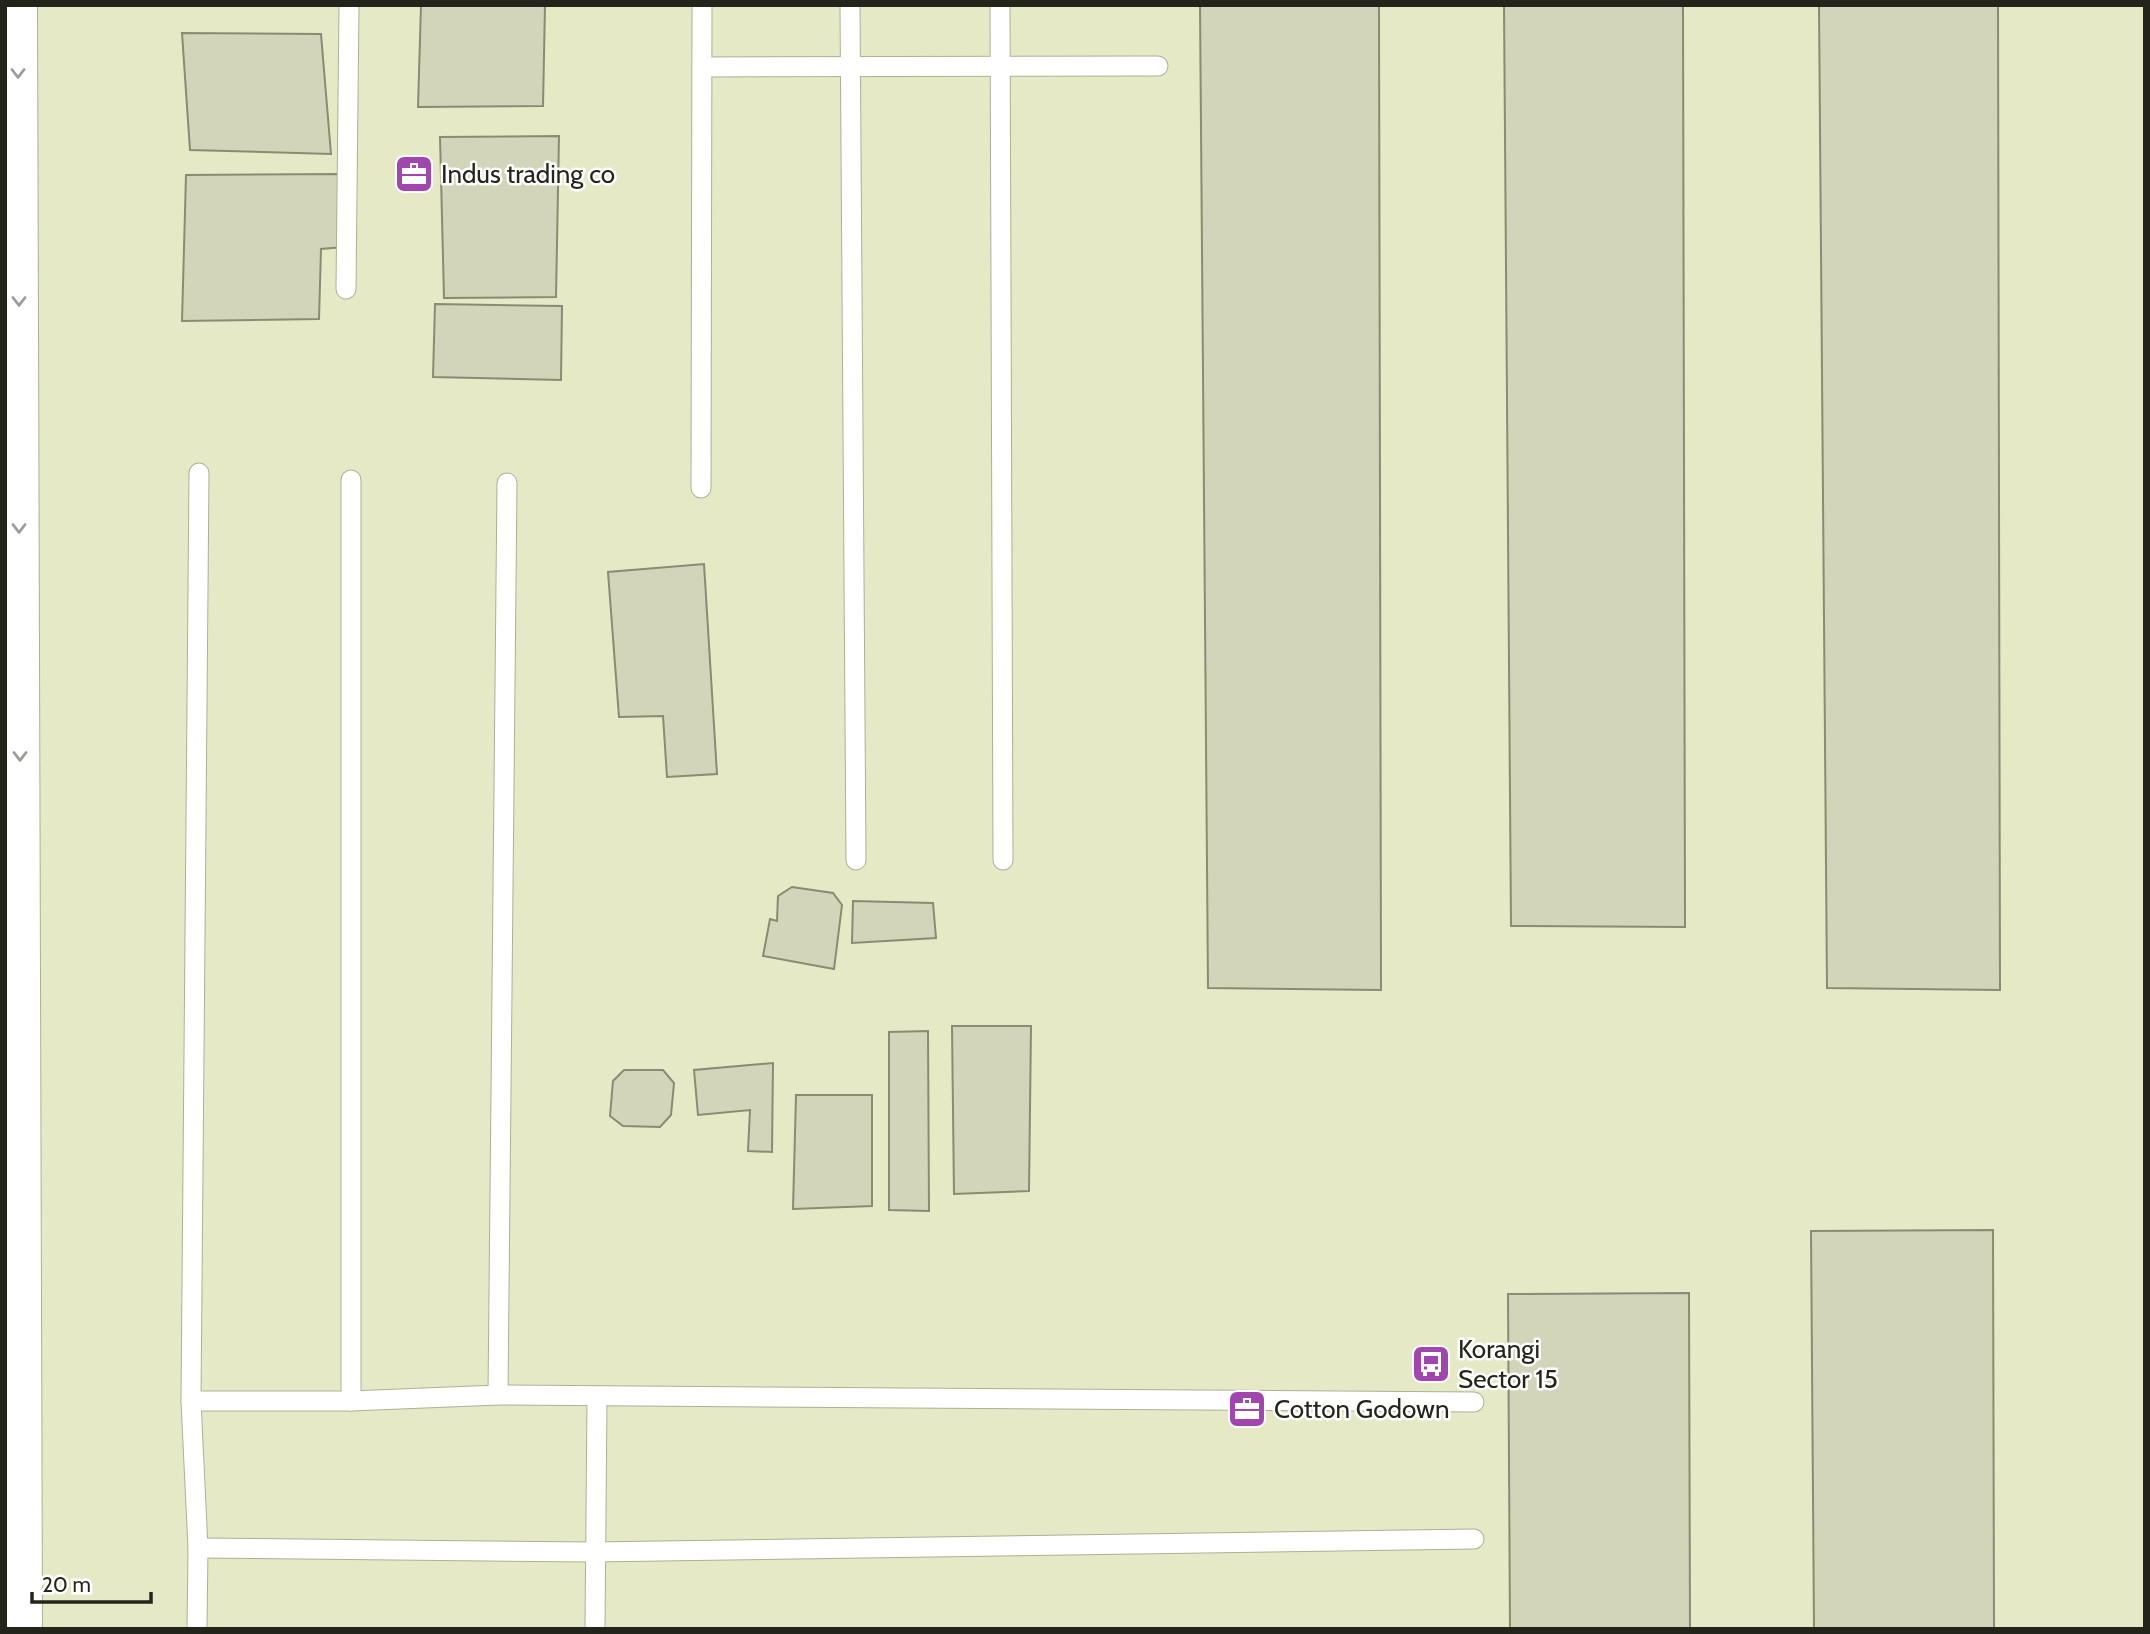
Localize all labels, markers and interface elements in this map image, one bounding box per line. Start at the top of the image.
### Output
one-way arrow [10,69,26,79]
office icon: Indus trading co [393,153,435,195]
place label: Indus trading co [441,158,615,190]
one-way arrow [11,296,27,307]
one-way arrow [11,524,27,534]
one-way arrow [12,751,28,762]
place label: Korangi Sector 15 [1458,1333,1558,1395]
bus stop icon: Korangi Sector 15 [1410,1343,1452,1385]
office icon: Cotton Godown [1226,1388,1268,1430]
place label: Cotton Godown [1274,1393,1450,1425]
scale bar [32,1560,150,1604]
text: 20 m [42,1572,91,1597]

